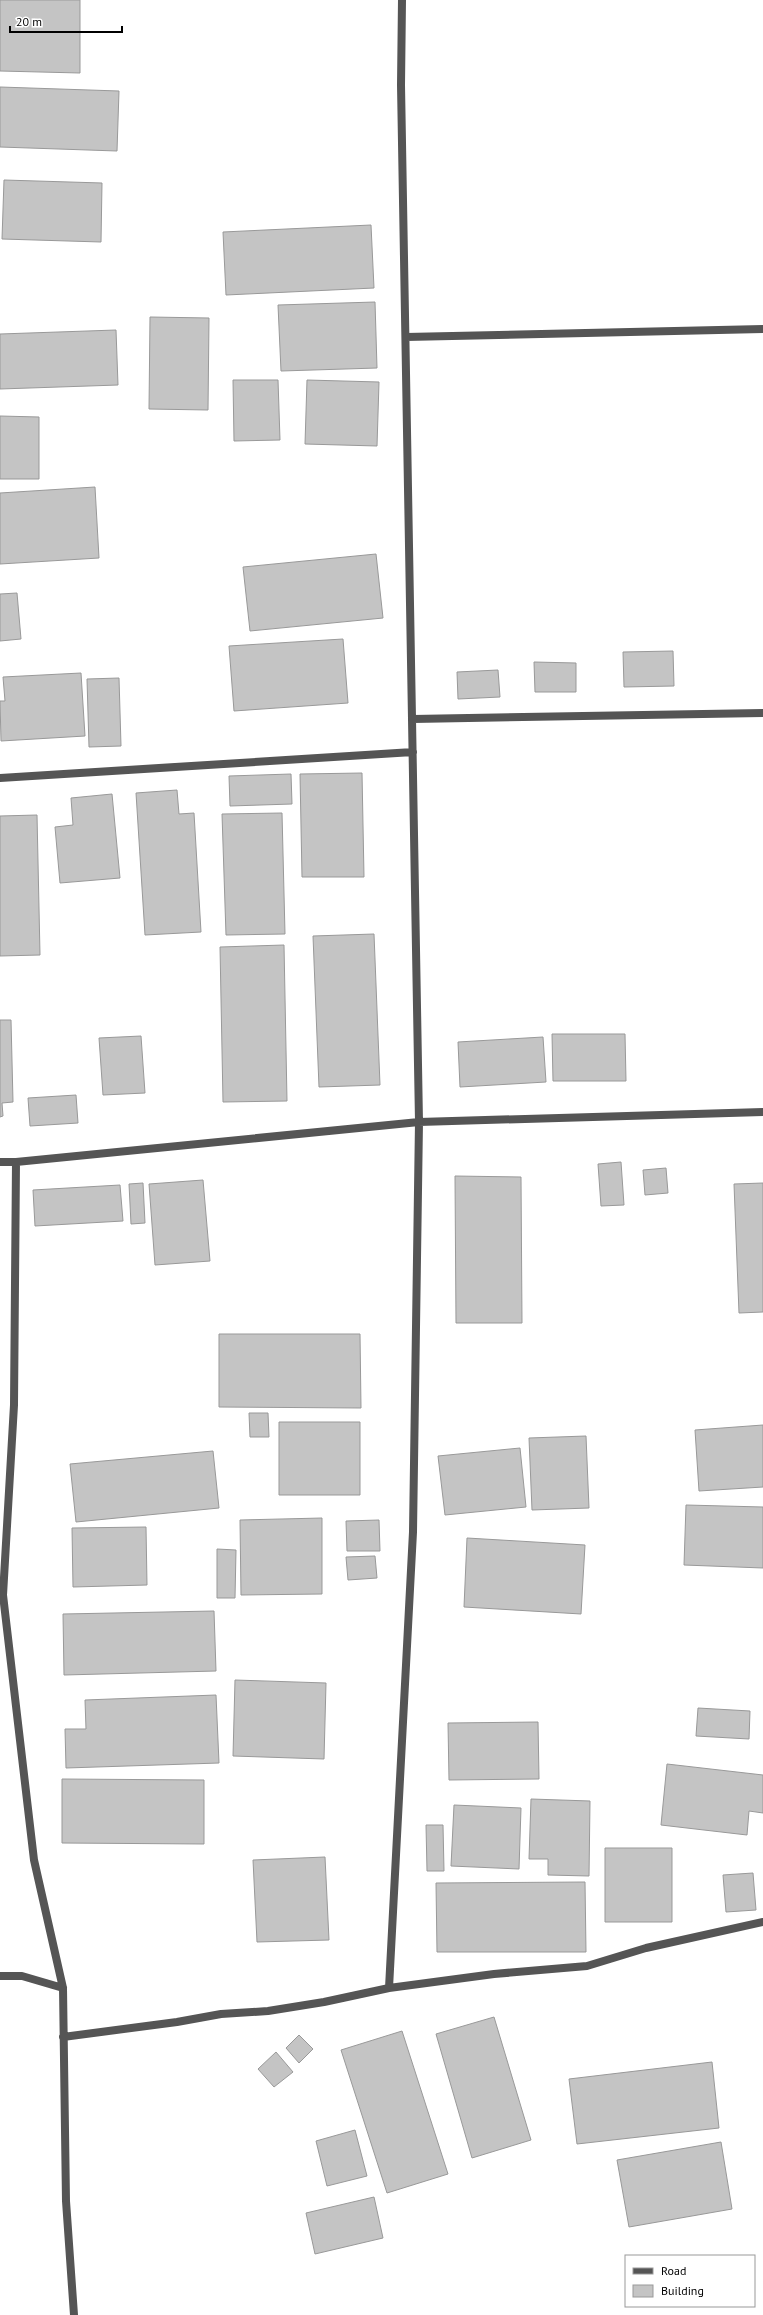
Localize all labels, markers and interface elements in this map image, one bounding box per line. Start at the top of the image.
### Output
scale bar [10,8,122,34]
text: 20 m [16,14,42,29]
legend [625,2255,755,2307]
text: Road [661,2263,686,2278]
text: Building [661,2283,704,2298]

